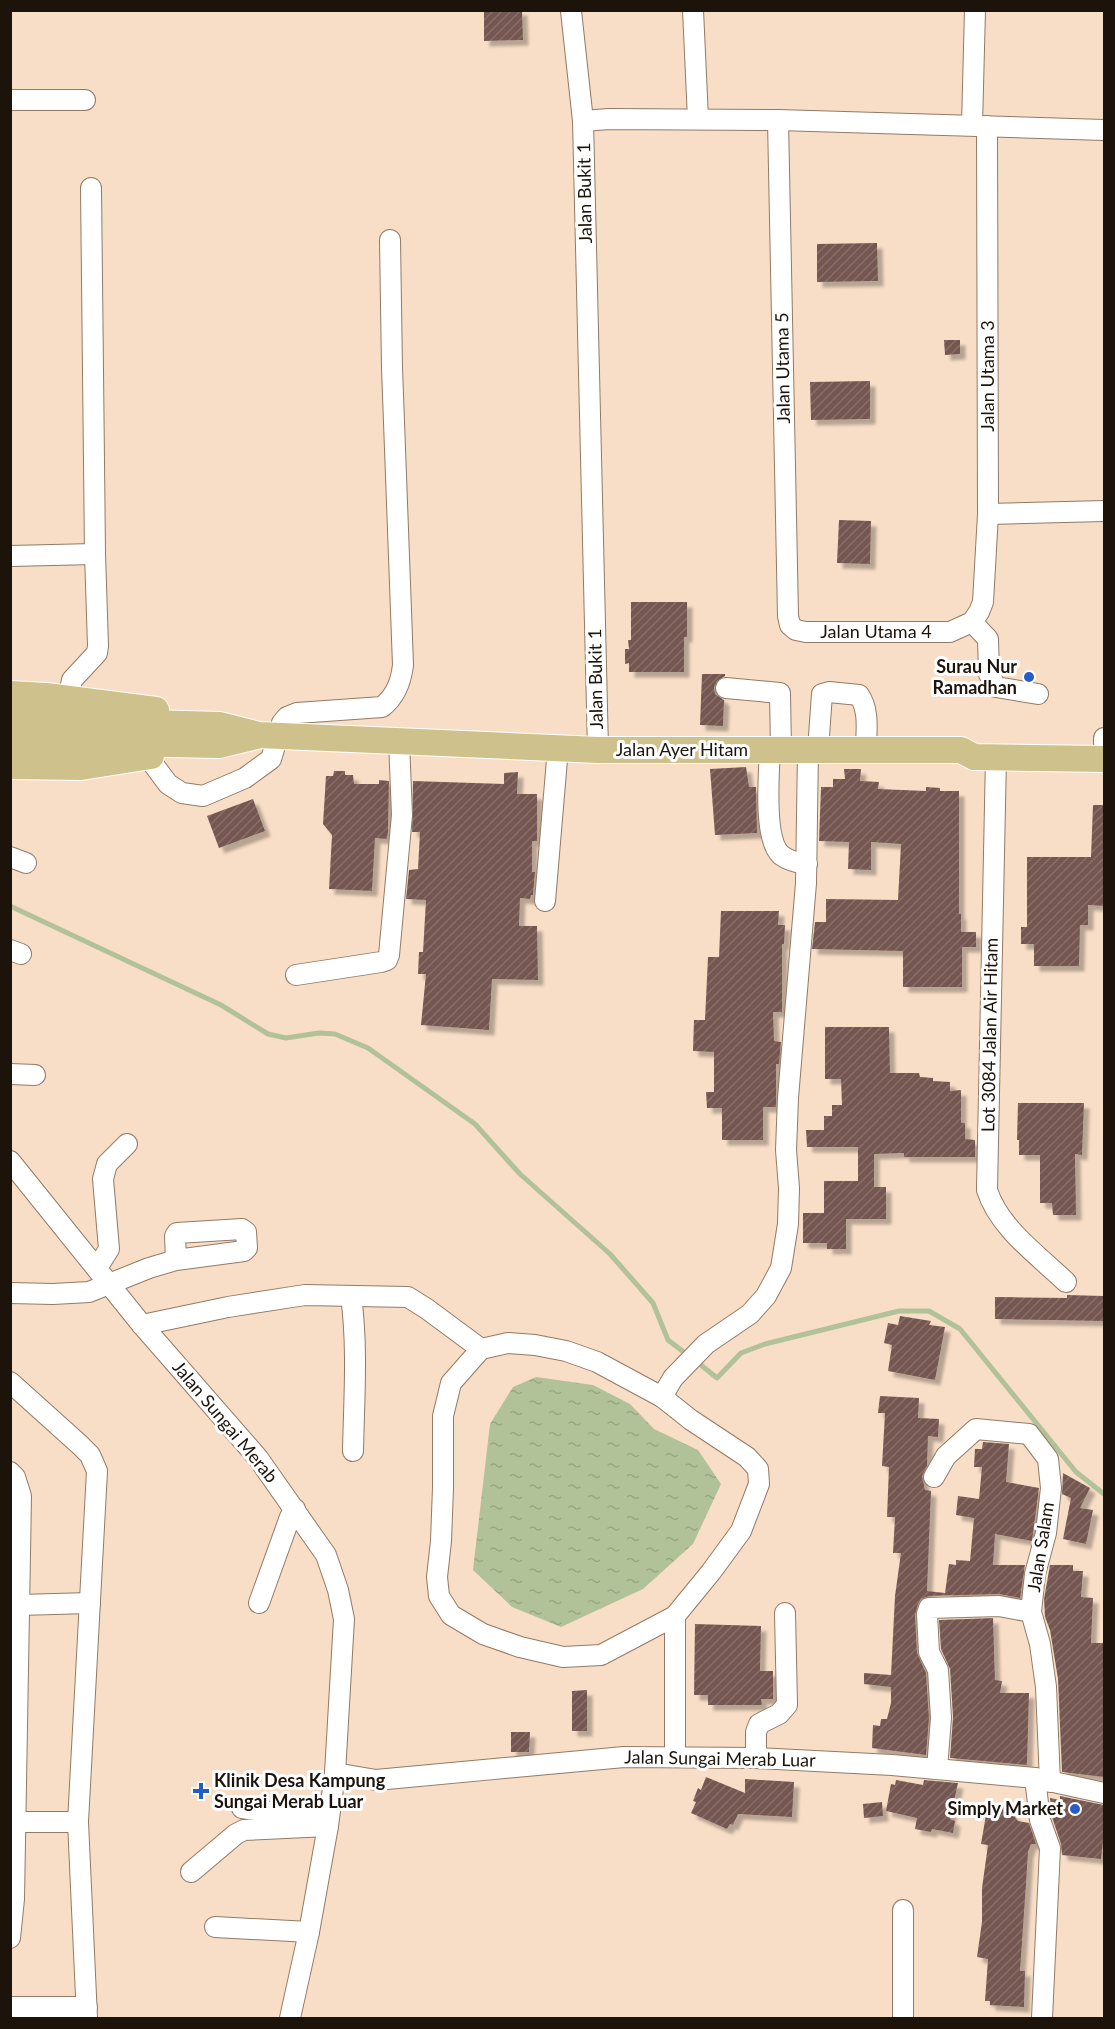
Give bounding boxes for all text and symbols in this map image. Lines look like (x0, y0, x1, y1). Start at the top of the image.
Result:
street label: Jalan Bukit 1 (572, 143, 596, 243)
street label: Jalan Utama 5 (770, 312, 794, 424)
street label: Jalan Utama 3 (976, 320, 998, 432)
street label: Jalan Utama 4 (820, 620, 932, 642)
street label: Jalan Bukit 1 (583, 629, 607, 729)
place label: Surau Nur Ramadhan (933, 655, 1017, 698)
marker: Surau Nur Ramadhan (1022, 670, 1036, 684)
street label: Jalan Ayer Hitam (616, 738, 748, 760)
street label: Lot 3084 Jalan Air Hitam (976, 938, 1002, 1132)
street label: Jalan Sungai Merab (168, 1356, 283, 1487)
street label: Jalan Salam (1022, 1500, 1058, 1593)
street label: Jalan Sungai Merab Luar (624, 1745, 816, 1771)
place label: Klinik Desa Kampung Sungai Merab Luar (214, 1769, 386, 1812)
marker: Klinik Desa Kampung Sungai Merab Luar (192, 1782, 210, 1800)
place label: Simply Market (947, 1797, 1063, 1819)
marker: Simply Market (1068, 1802, 1082, 1816)

